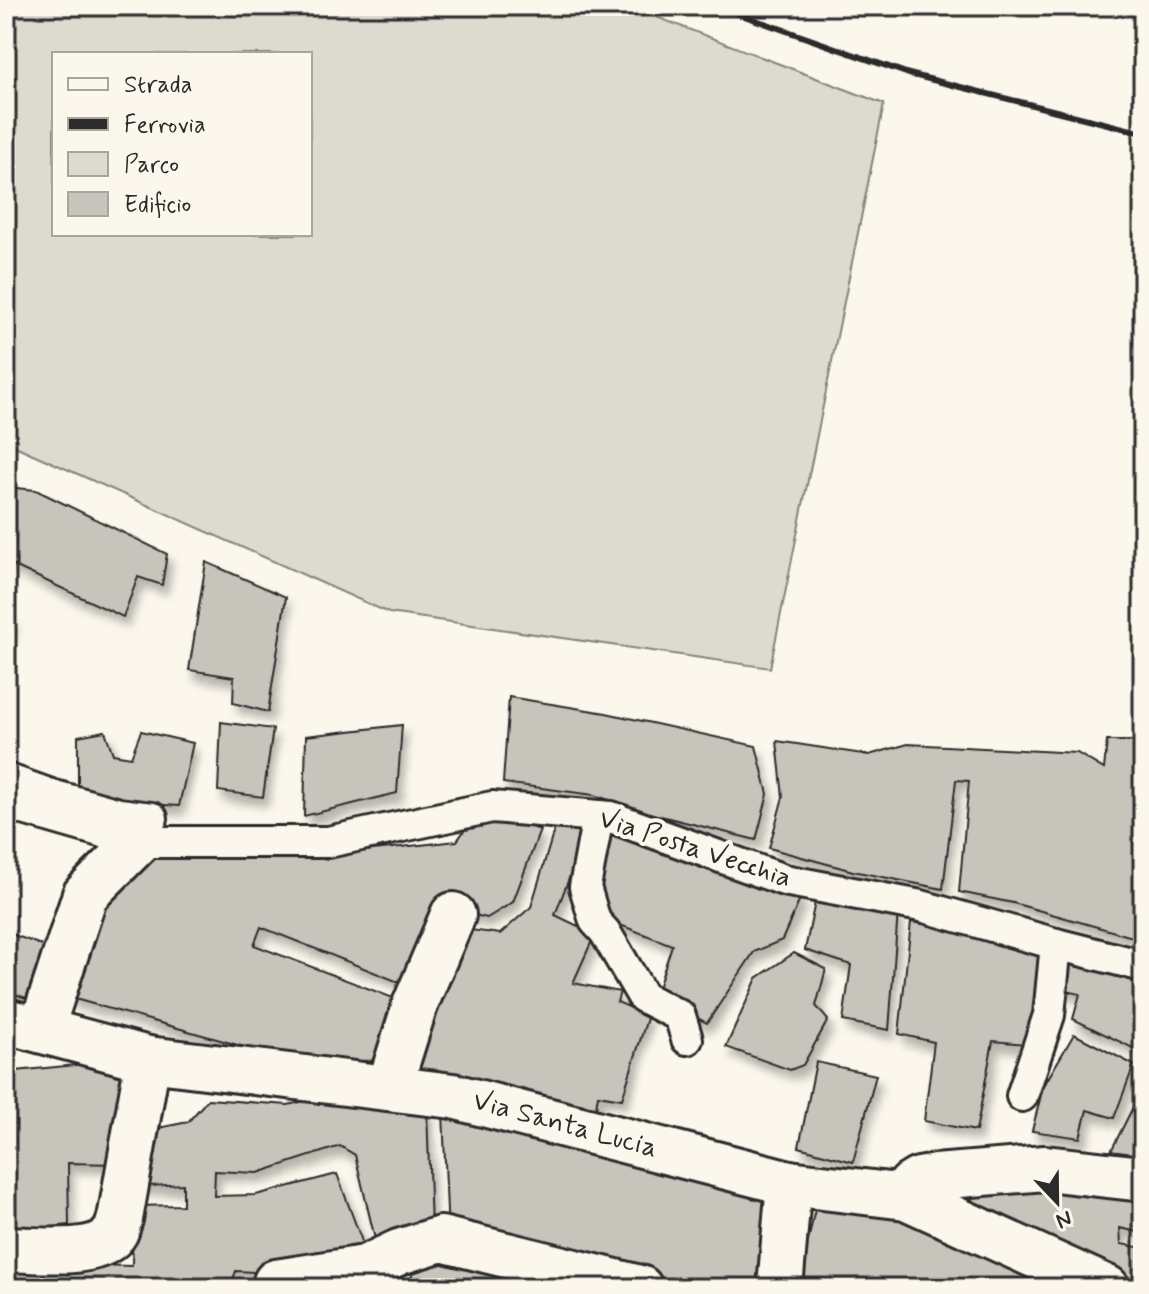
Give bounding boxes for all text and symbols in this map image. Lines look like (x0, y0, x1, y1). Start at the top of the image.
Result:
legend (52, 52, 312, 236)
text: Strada (124, 70, 193, 101)
text: Ferrovia (124, 110, 206, 141)
text: Parco (124, 150, 179, 181)
text: Edificio (124, 190, 191, 221)
street label: Via Posta Vecchia (594, 800, 796, 898)
street label: Via Santa Lucia (469, 1083, 661, 1167)
north arrow (1017, 1162, 1097, 1242)
text: N (1052, 1203, 1076, 1234)

